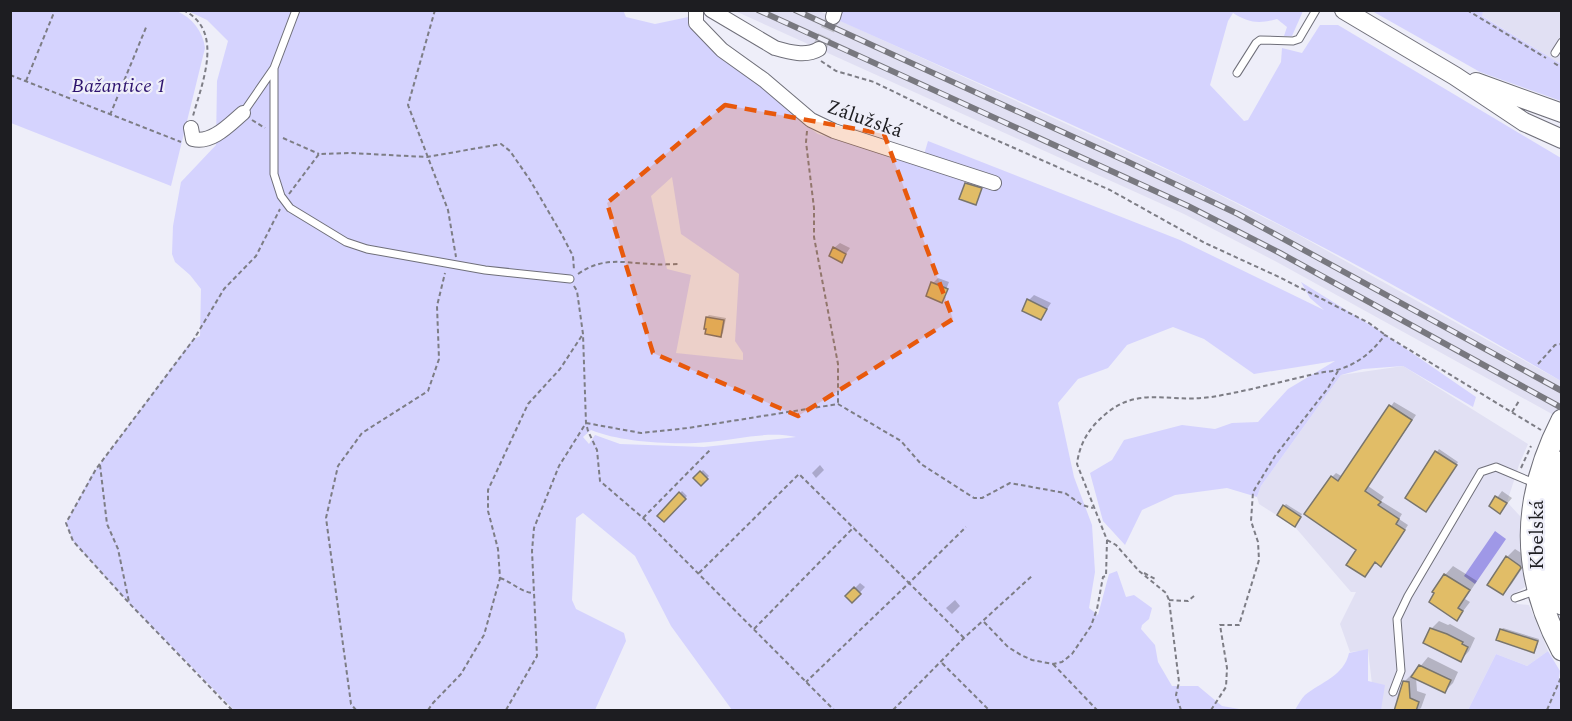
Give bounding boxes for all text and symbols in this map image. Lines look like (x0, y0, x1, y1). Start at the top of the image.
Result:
park label: Bažantice 1 (71, 71, 167, 101)
street label: Zálužská (823, 92, 907, 146)
street label: Kbelská (1522, 500, 1552, 570)

